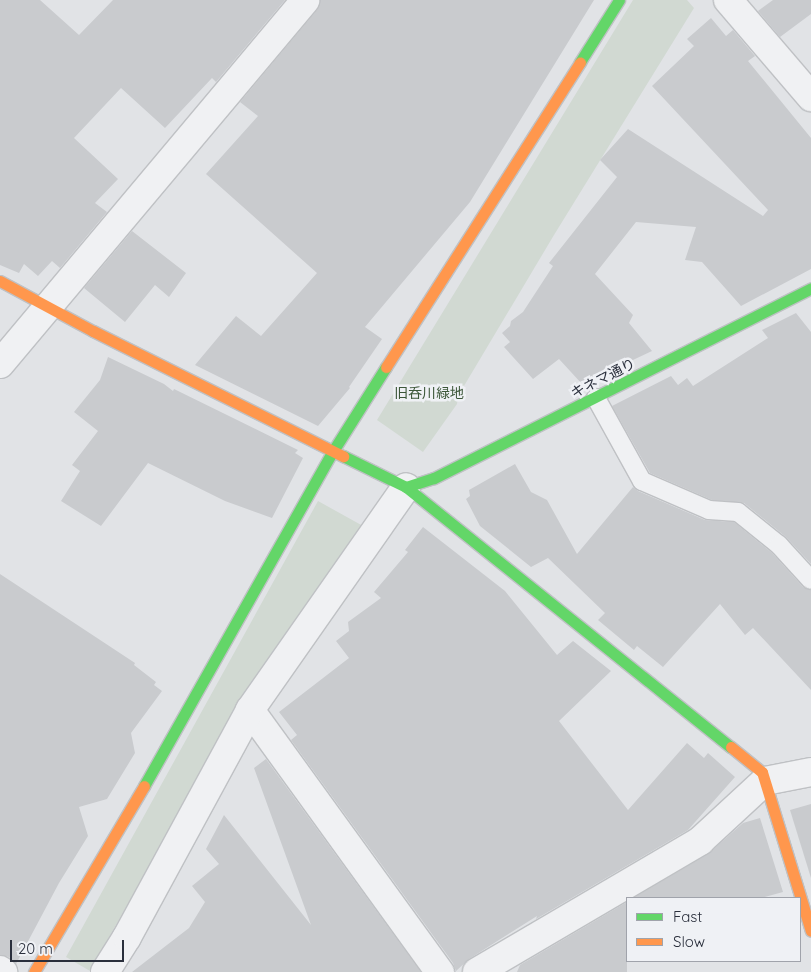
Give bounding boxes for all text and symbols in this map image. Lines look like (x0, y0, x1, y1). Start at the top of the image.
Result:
street label: キネマ通り (568, 355, 638, 401)
park label: 旧呑川緑地 (394, 385, 464, 401)
legend (626, 897, 801, 962)
text: Fast (673, 907, 702, 926)
scale bar (12, 930, 126, 962)
text: Slow (673, 932, 705, 951)
text: 20 m (18, 939, 53, 958)

